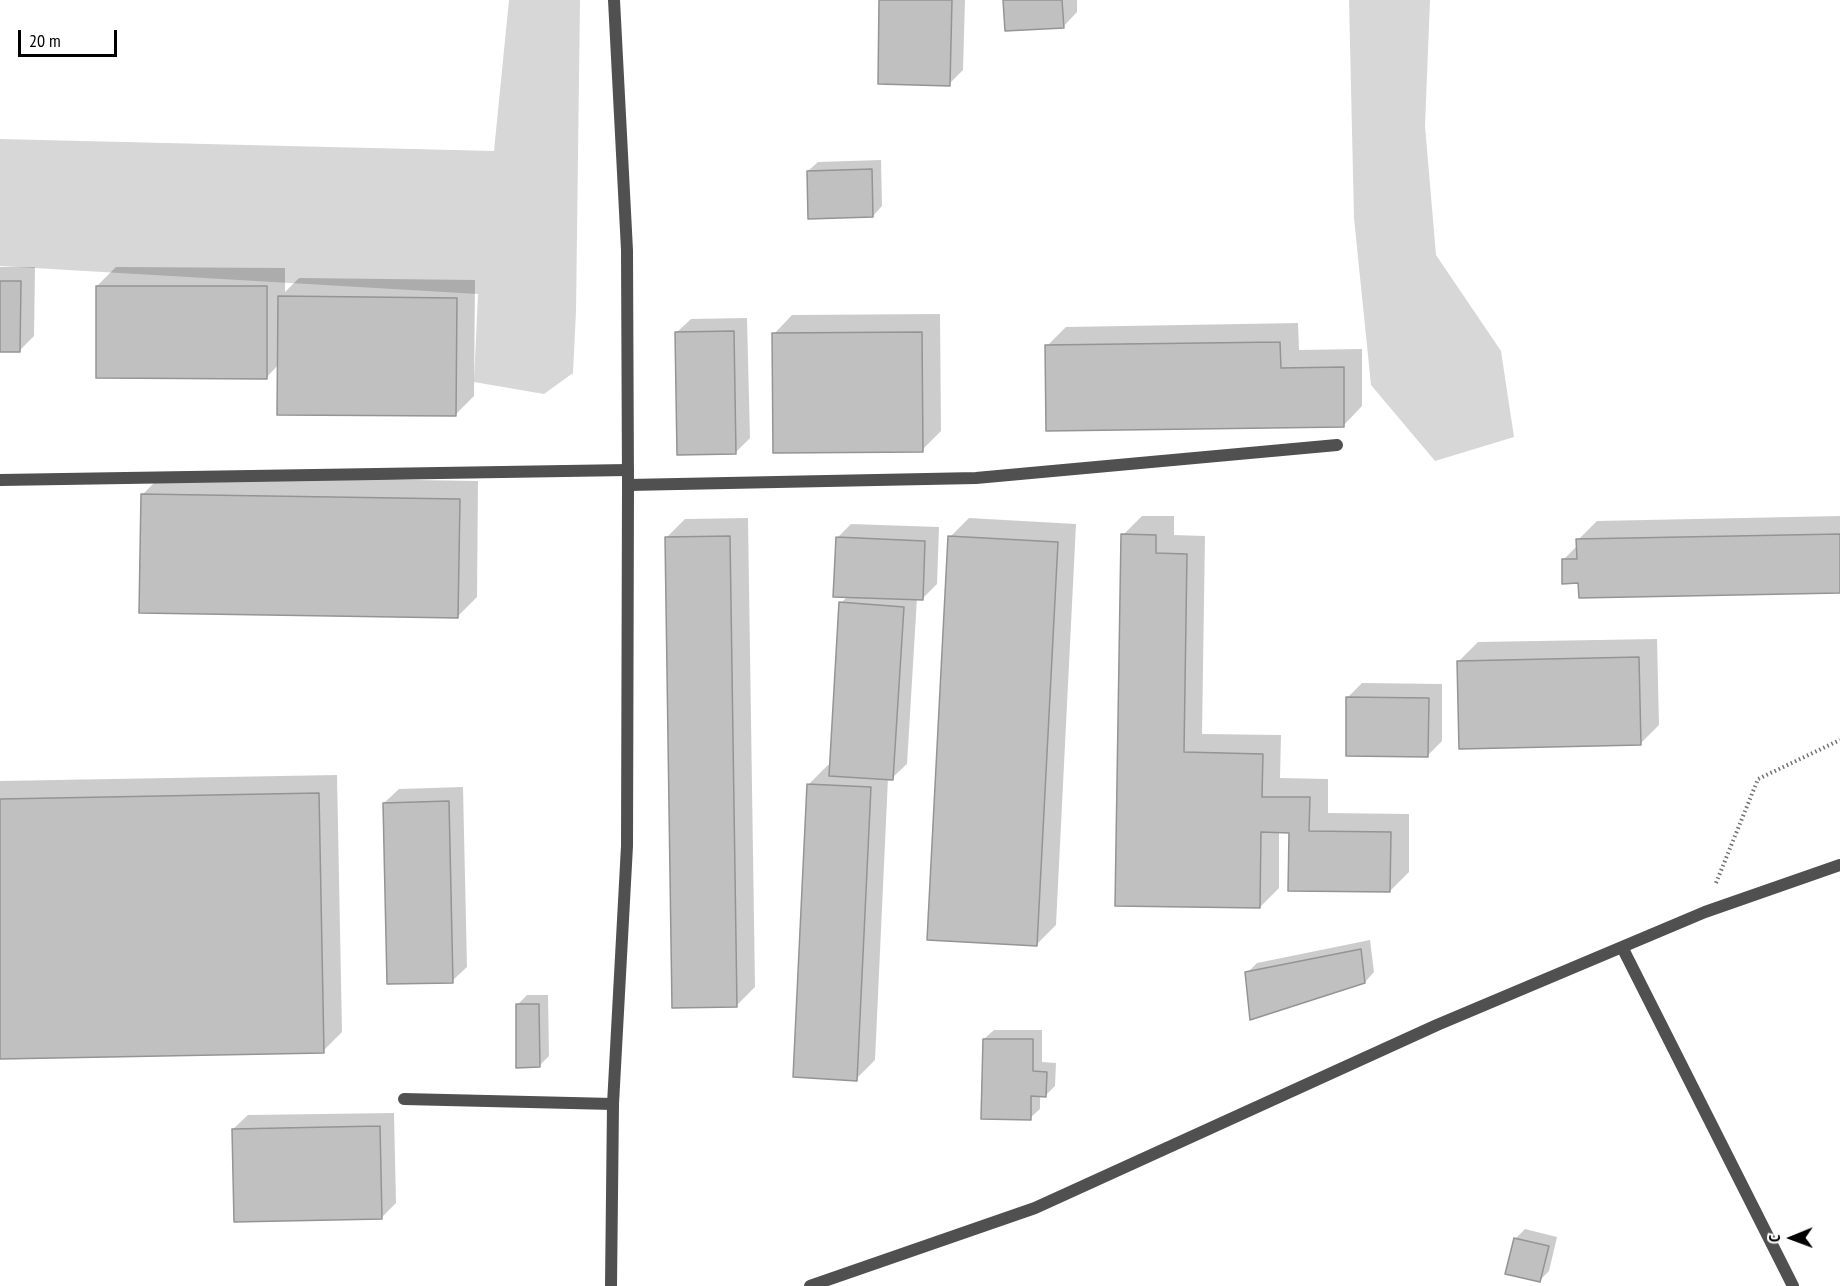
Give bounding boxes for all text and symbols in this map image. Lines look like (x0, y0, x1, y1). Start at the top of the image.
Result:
scale bar (21, 18, 120, 56)
text: 20 m (29, 29, 61, 52)
north arrow (1762, 1208, 1822, 1268)
text: С (1764, 1234, 1784, 1242)

